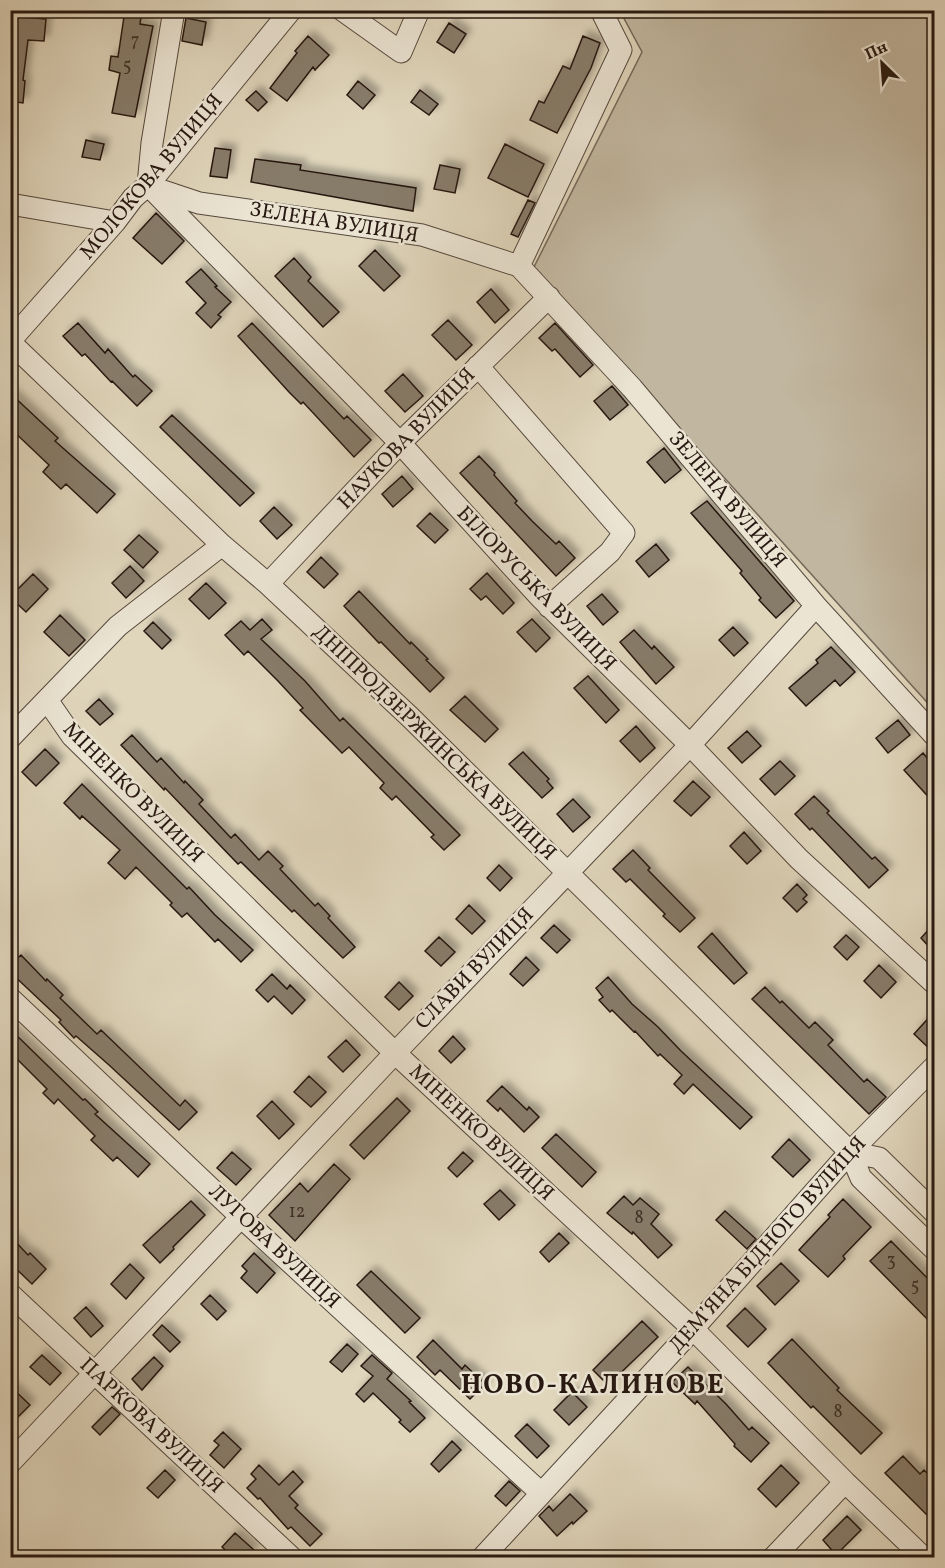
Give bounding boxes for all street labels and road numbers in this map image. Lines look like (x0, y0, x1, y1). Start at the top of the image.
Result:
street label: МОЛОКОВА ВУЛИЦЯ (74, 88, 230, 266)
street label: ЗЕЛЕНА ВУЛИЦЯ (247, 195, 421, 251)
street label: НАУКОВА ВУЛИЦЯ (332, 362, 482, 516)
street label: ЗЕЛЕНА ВУЛИЦЯ (661, 425, 793, 575)
street label: БІЛОРУСЬКА ВУЛИЦЯ (449, 500, 623, 678)
street label: ДНІПРОДЗЕРЖИНСЬКА ВУЛИЦЯ (306, 618, 562, 868)
street label: МІНЕНКО ВУЛИЦЯ (56, 716, 210, 870)
street label: СЛАВИ ВУЛИЦЯ (409, 901, 541, 1037)
street label: МІНЕНКО ВУЛИЦЯ (402, 1058, 560, 1208)
street label: ДЕМ’ЯНА БІДНОГО ВУЛИЦЯ (663, 1130, 873, 1360)
street label: ЛУГОВА ВУЛИЦЯ (202, 1178, 346, 1316)
street label: ПАРКОВА ВУЛИЦЯ (73, 1351, 229, 1501)

